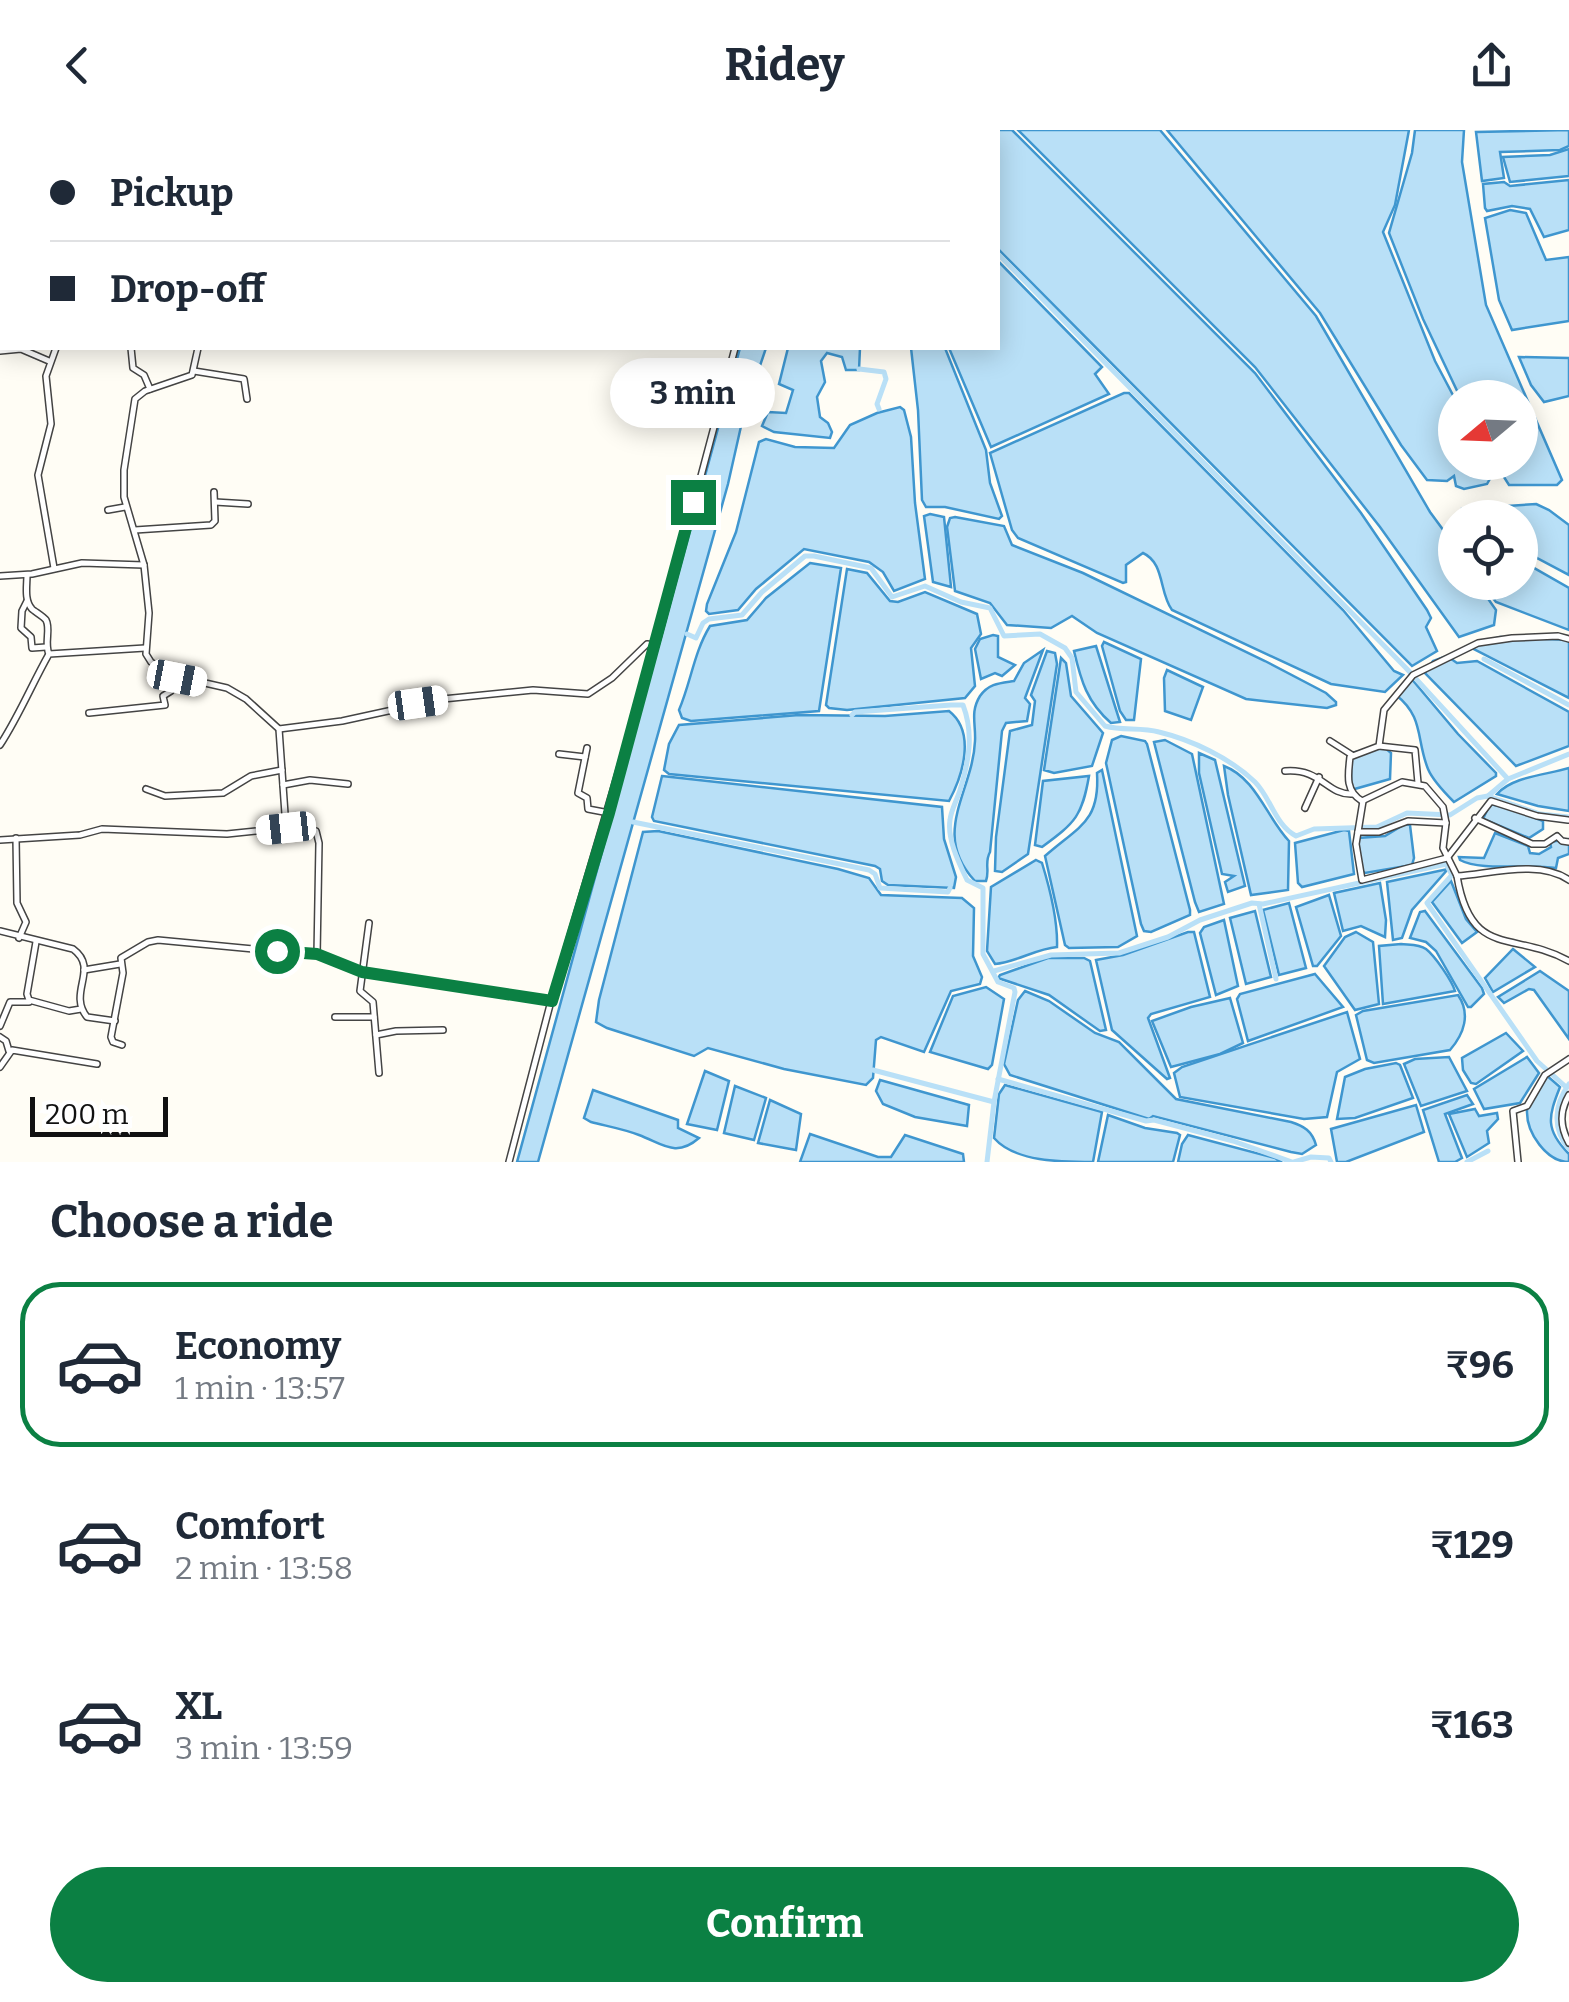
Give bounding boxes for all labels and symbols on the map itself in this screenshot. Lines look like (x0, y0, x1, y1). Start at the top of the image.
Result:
callout: 3 min (610, 357, 776, 427)
north arrow (1438, 380, 1538, 480)
route end (671, 480, 716, 525)
car (145, 658, 209, 698)
car (386, 684, 450, 722)
car (255, 810, 317, 846)
route start (255, 929, 300, 974)
scale bar (30, 1092, 168, 1136)

